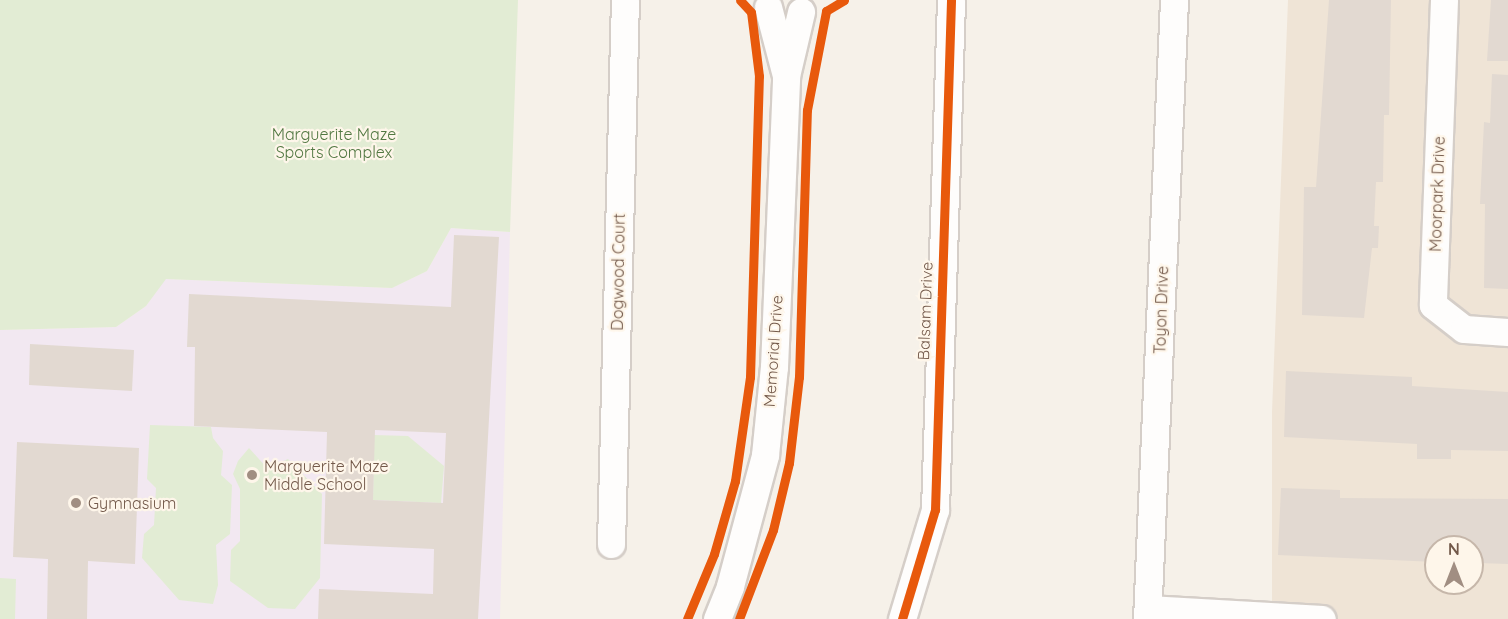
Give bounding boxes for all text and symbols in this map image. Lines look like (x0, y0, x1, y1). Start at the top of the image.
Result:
park label: Marguerite Maze Sports Complex (272, 124, 396, 162)
street label: Moorpark Drive (1425, 136, 1449, 252)
street label: Dogwood Court (607, 213, 629, 331)
street label: Balsam Drive (914, 261, 936, 361)
street label: Toyon Drive (1150, 266, 1172, 354)
street label: Memorial Drive (760, 294, 786, 408)
place label: Marguerite Maze Middle School (264, 456, 389, 494)
marker: Marguerite Maze Middle School (245, 468, 259, 482)
place label: Gymnasium (88, 493, 176, 513)
marker: Gymnasium (69, 496, 83, 510)
north arrow (1424, 535, 1484, 595)
text: N (1448, 539, 1460, 559)

